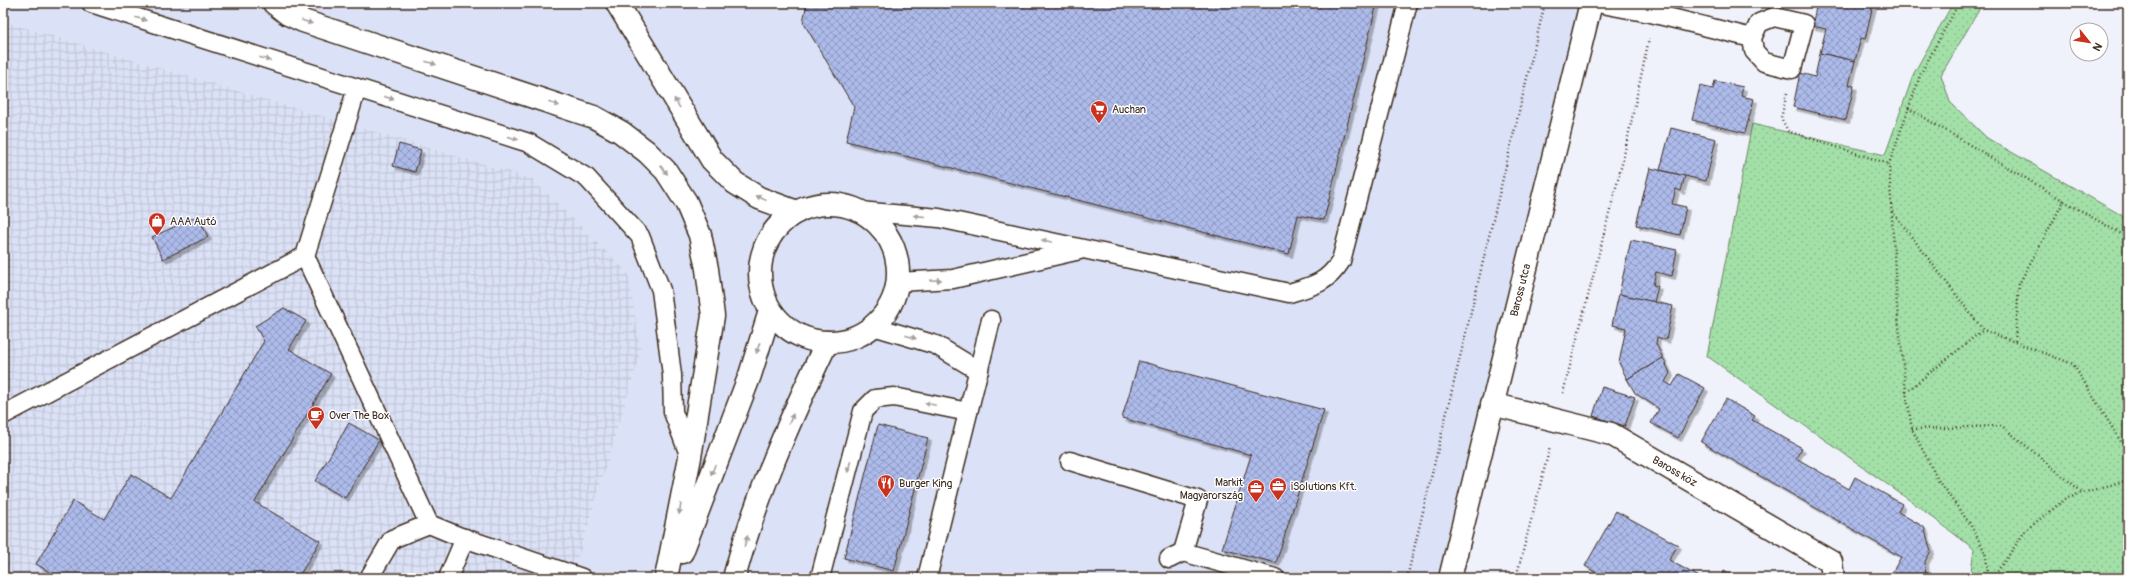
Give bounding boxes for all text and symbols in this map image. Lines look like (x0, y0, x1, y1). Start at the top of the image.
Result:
one-way arrow (136, 16, 148, 22)
one-way arrow (302, 19, 314, 25)
north arrow (2069, 22, 2109, 62)
text: N (2089, 40, 2105, 54)
one-way arrow (259, 56, 271, 62)
one-way arrow (425, 60, 437, 66)
one-way arrow (383, 96, 395, 102)
one-way arrow (673, 97, 680, 109)
supermarket icon: Auchan (1089, 99, 1109, 124)
one-way arrow (548, 101, 560, 107)
place label: Auchan (1112, 103, 1146, 116)
one-way arrow (507, 135, 519, 141)
one-way arrow (659, 164, 668, 175)
one-way arrow (755, 195, 767, 201)
shop icon: AAA Autó (147, 211, 167, 236)
one-way arrow (913, 213, 925, 220)
place label: AAA Autó (170, 215, 217, 228)
one-way arrow (1040, 238, 1053, 244)
street label: Baross utca (1508, 262, 1533, 318)
one-way arrow (930, 277, 942, 284)
one-way arrow (905, 334, 917, 340)
one-way arrow (755, 342, 761, 354)
one-way arrow (924, 401, 936, 407)
cafe icon: Over The Box (306, 405, 326, 430)
place label: Over The Box (329, 409, 389, 422)
one-way arrow (787, 413, 794, 425)
street label: Baross köz (1650, 453, 1700, 490)
one-way arrow (846, 461, 852, 473)
one-way arrow (710, 464, 716, 476)
restaurant icon: Burger King (876, 473, 896, 498)
place label: Markit Magyarország (1180, 476, 1244, 502)
office icon: iSolutions Kft. (1268, 476, 1288, 501)
place label: Burger King (899, 477, 953, 490)
office icon: Markit Magyarország (1246, 478, 1266, 503)
place label: iSolutions Kft. (1291, 480, 1357, 493)
one-way arrow (677, 503, 683, 515)
one-way arrow (743, 535, 749, 547)

